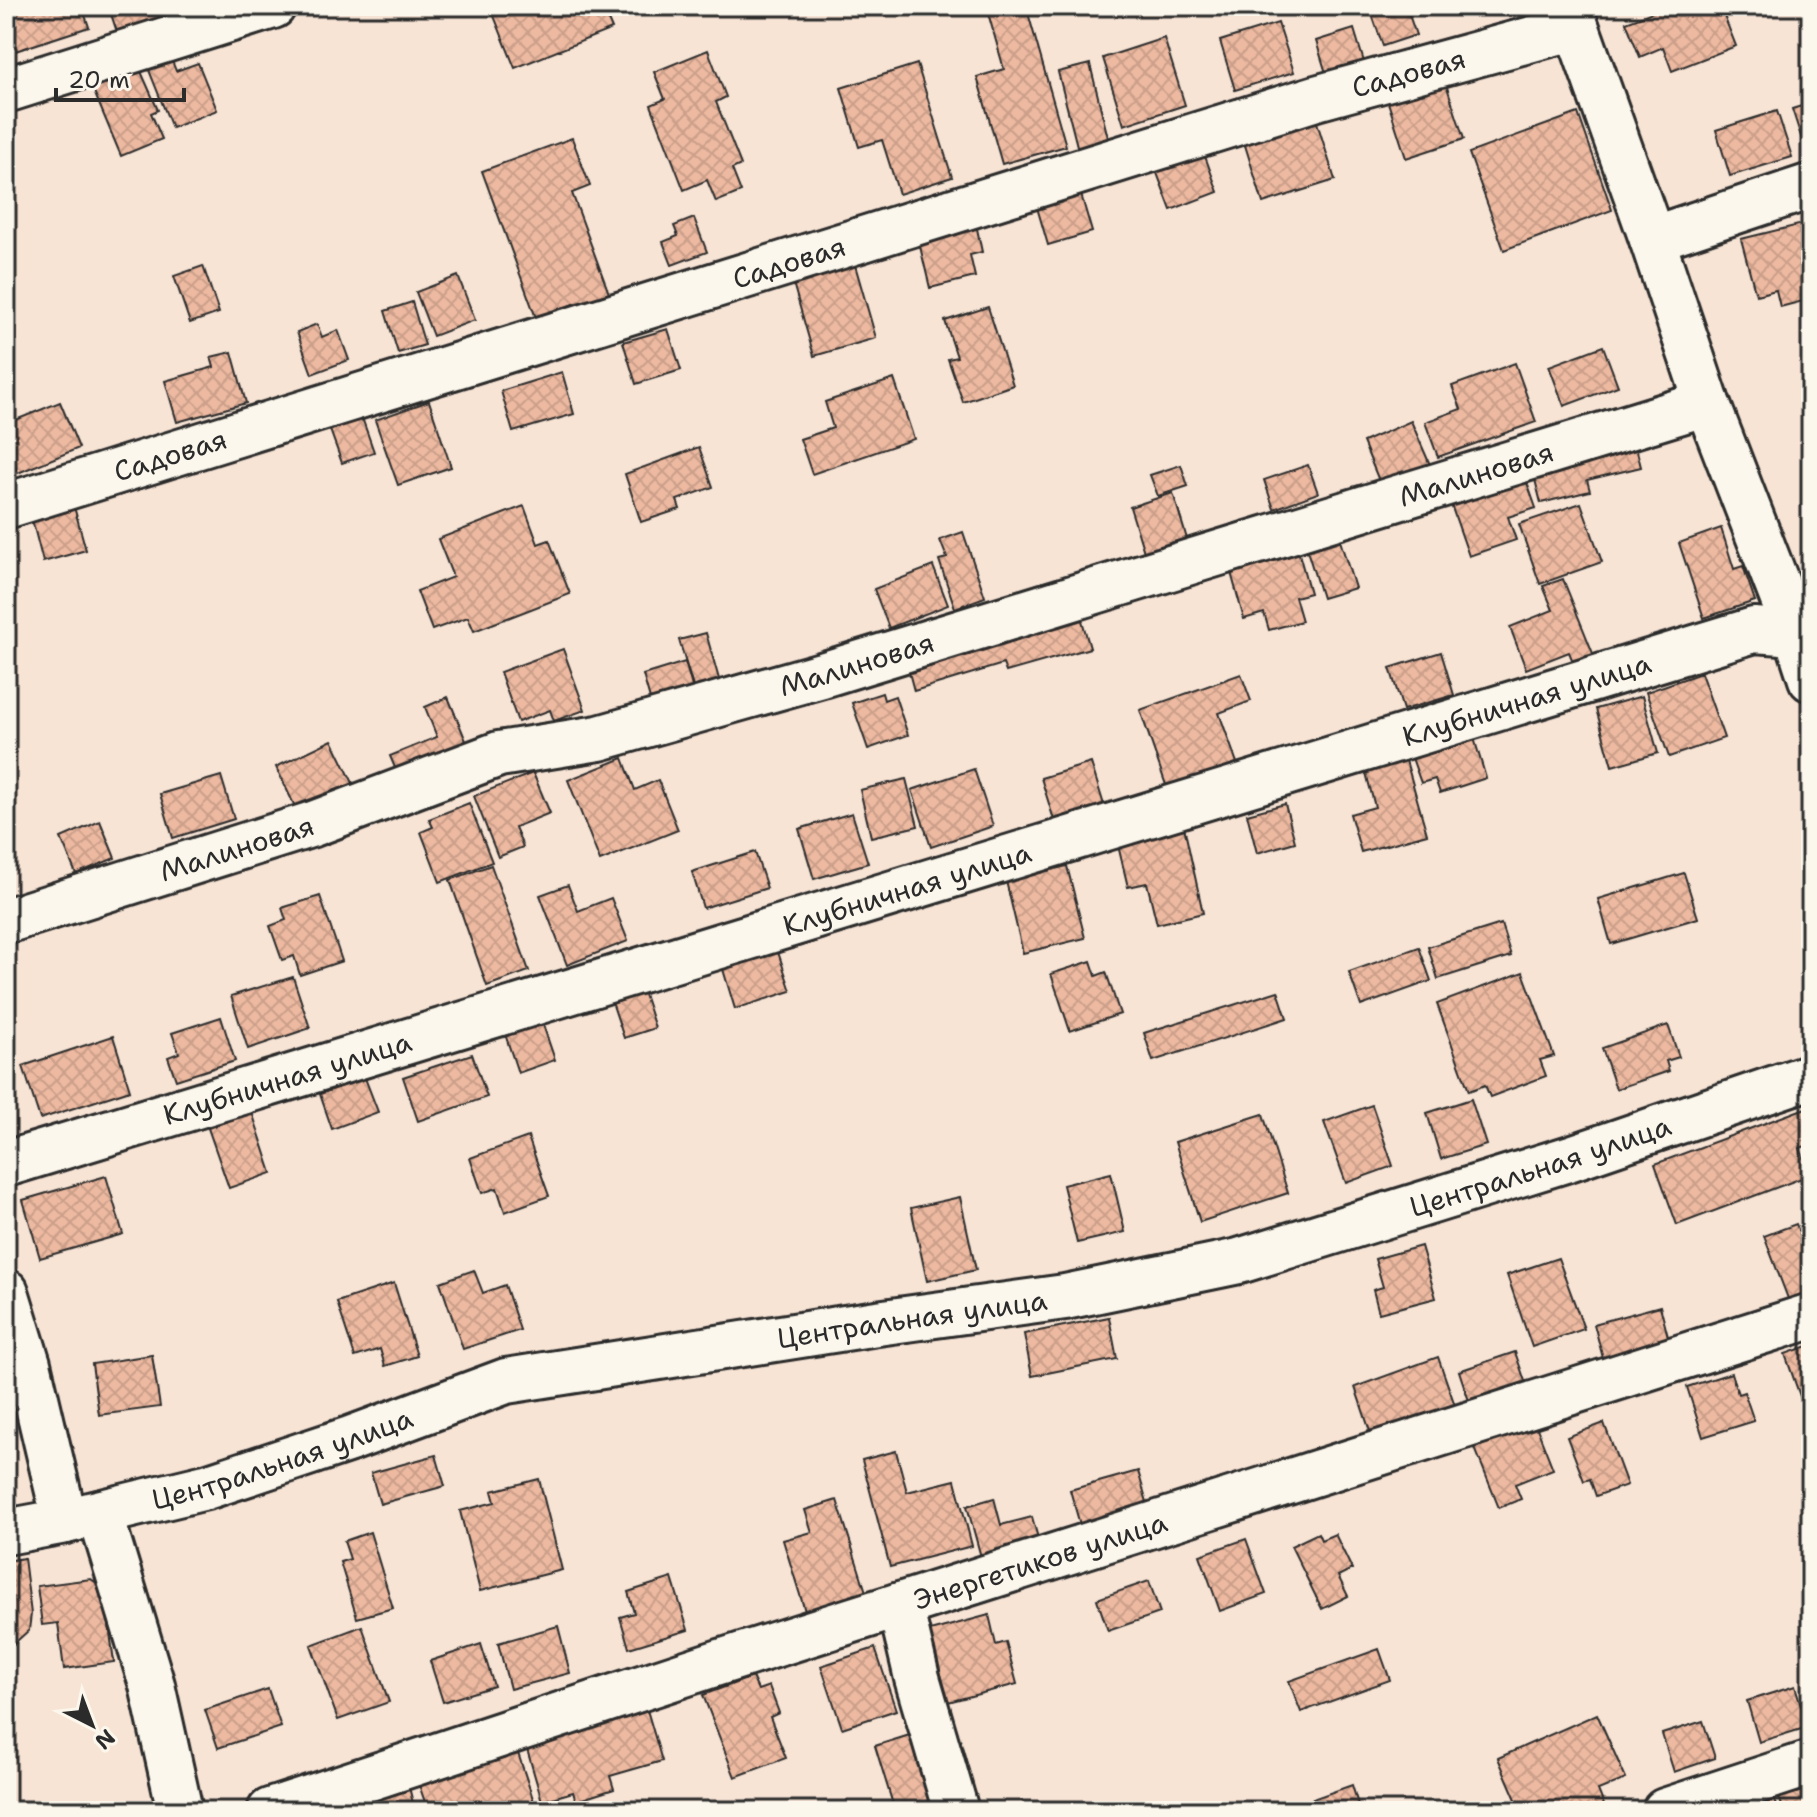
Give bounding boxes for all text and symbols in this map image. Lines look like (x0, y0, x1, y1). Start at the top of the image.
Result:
street label: Садовая (1347, 39, 1470, 106)
scale bar (56, 52, 184, 102)
text: 20 m (68, 64, 130, 96)
street label: Садовая (728, 227, 850, 298)
street label: Садовая (109, 419, 231, 490)
street label: Малиновая (1394, 432, 1558, 516)
street label: Малиновая (775, 623, 939, 705)
street label: Клубничная улица (1398, 644, 1656, 755)
street label: Малиновая (155, 806, 319, 890)
street label: Клубничная улица (778, 833, 1036, 945)
street label: Клубничная улица (158, 1022, 416, 1134)
street label: Центральная улица (1405, 1106, 1676, 1226)
street label: Центральная улица (774, 1281, 1049, 1357)
street label: Центральная улица (148, 1398, 418, 1518)
street label: Энергетиков улица (909, 1503, 1172, 1619)
north arrow (52, 1685, 132, 1765)
text: N (89, 1723, 121, 1756)

